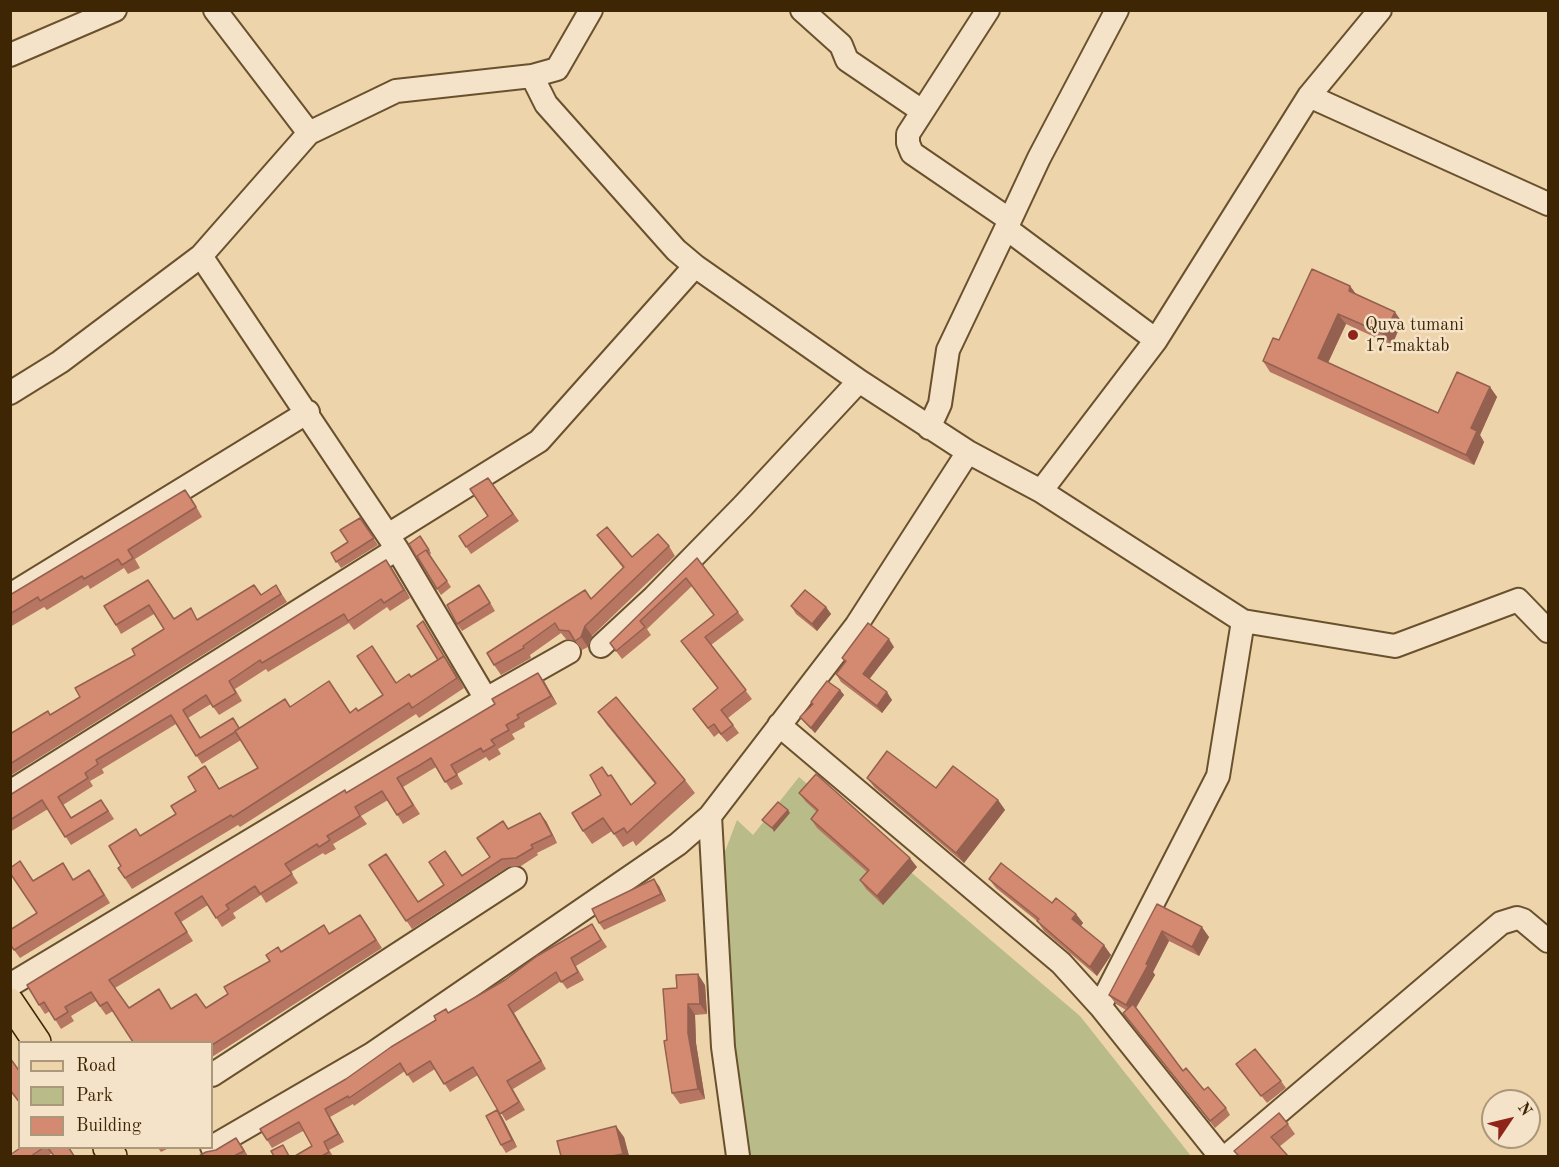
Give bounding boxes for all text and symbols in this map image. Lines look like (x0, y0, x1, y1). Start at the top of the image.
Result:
place label: Quva tumani 17-maktab (1365, 314, 1464, 356)
marker: Quva tumani 17-maktab (1346, 328, 1360, 342)
legend (18, 1041, 213, 1149)
text: Road (76, 1057, 116, 1075)
text: Park (76, 1087, 113, 1105)
north arrow (1481, 1089, 1541, 1149)
text: N (1514, 1100, 1534, 1119)
text: Building (76, 1117, 141, 1135)

